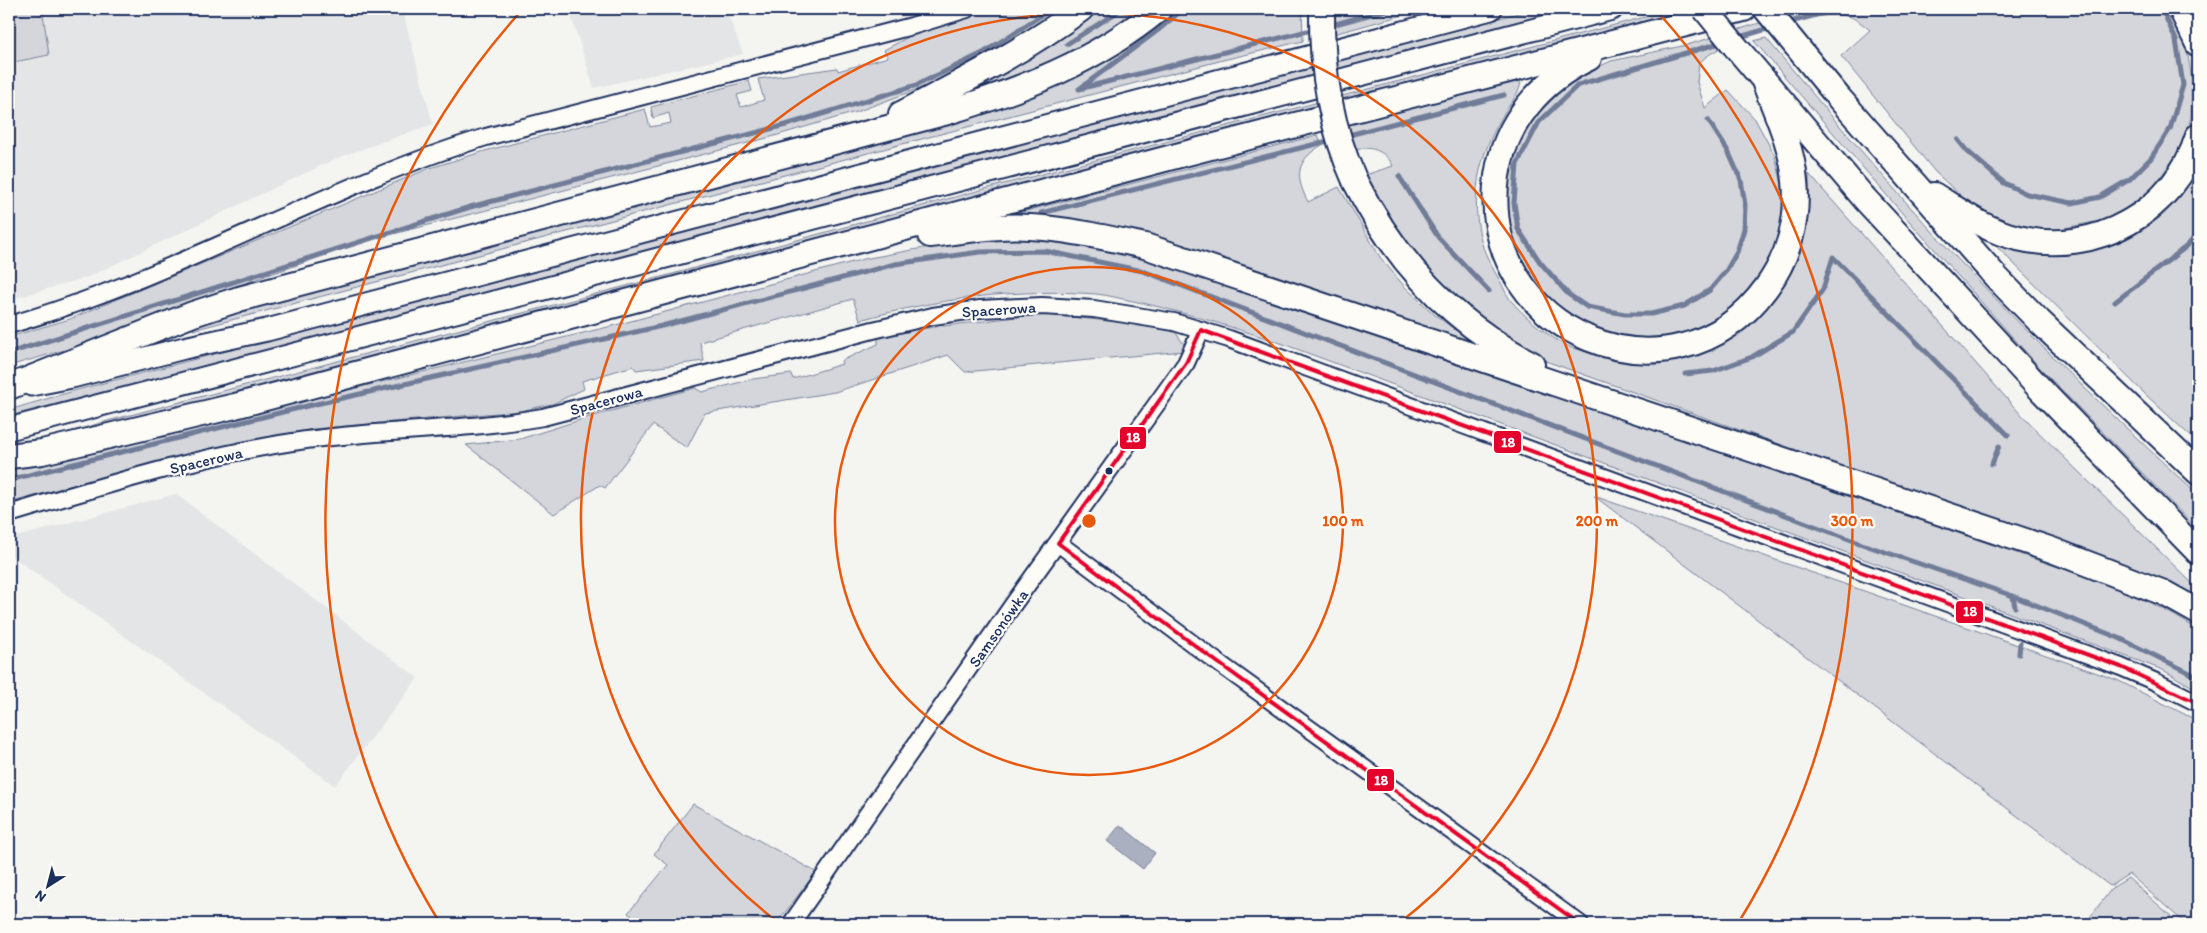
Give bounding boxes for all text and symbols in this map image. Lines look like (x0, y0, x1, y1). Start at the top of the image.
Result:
street label: Spacerowa (961, 297, 1037, 322)
street label: Spacerowa (568, 382, 645, 419)
line badge: 18 (1119, 426, 1147, 450)
text: 18 (1126, 429, 1140, 446)
line badge: 18 (1493, 430, 1522, 454)
text: 18 (1501, 434, 1515, 451)
street label: Spacerowa (168, 443, 245, 478)
unlabelled marker (1104, 466, 1114, 476)
centre of rings (1080, 512, 1098, 530)
text: 100 m (1322, 512, 1364, 530)
text: 200 m (1576, 512, 1619, 530)
text: 300 m (1831, 512, 1874, 530)
street label: Samsonówka (965, 585, 1033, 671)
line badge: 18 (1955, 600, 1984, 624)
text: 18 (1963, 603, 1977, 620)
line badge: 18 (1366, 768, 1395, 792)
text: 18 (1374, 772, 1388, 789)
north arrow (22, 860, 72, 910)
text: N (32, 886, 49, 906)

